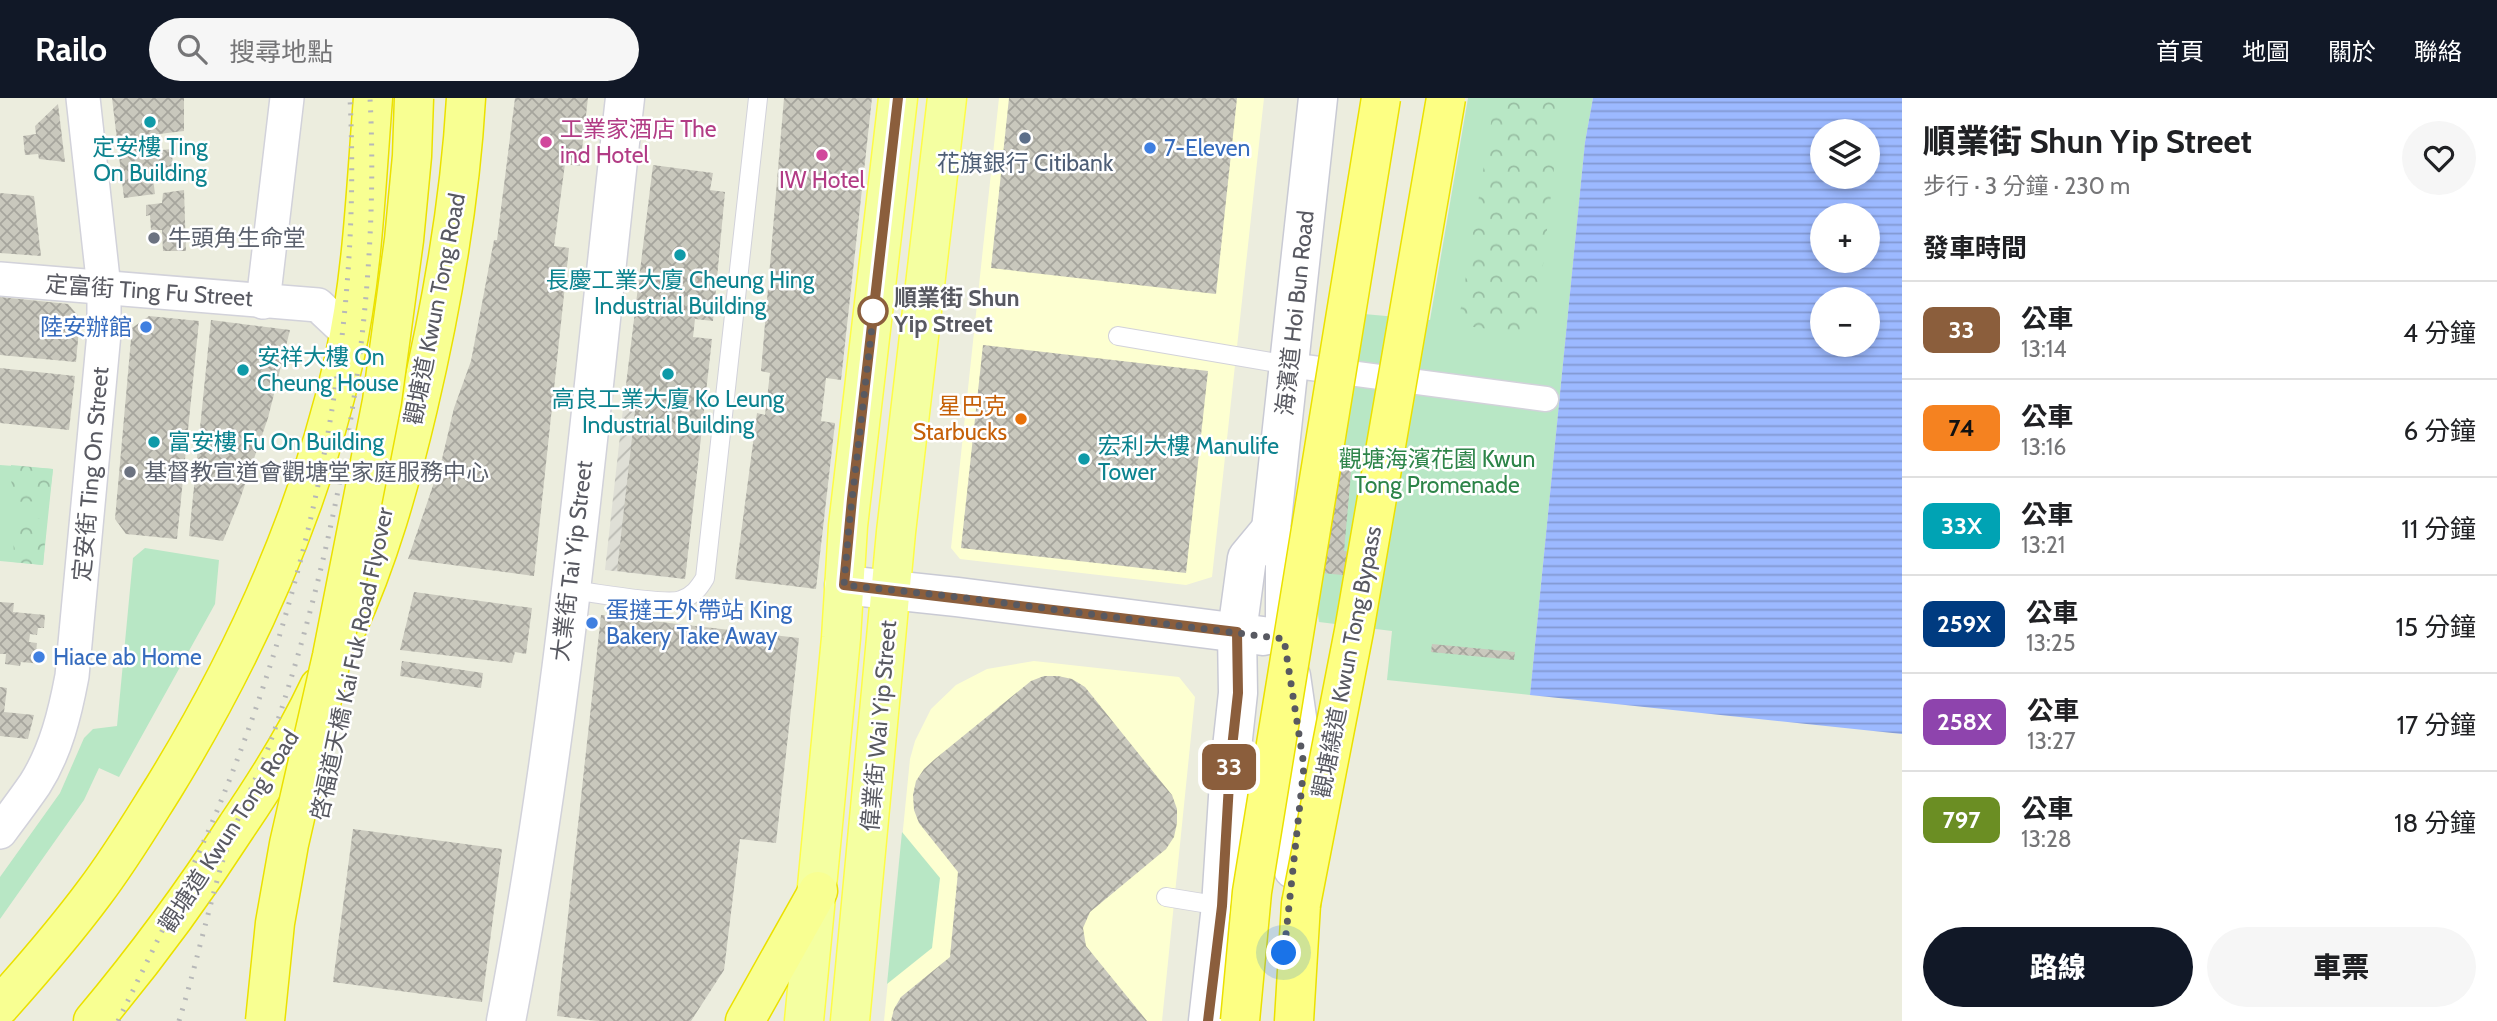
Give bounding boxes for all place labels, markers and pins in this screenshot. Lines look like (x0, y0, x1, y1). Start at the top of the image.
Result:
marker: 定安樓 Ting On Building (142, 114, 158, 130)
place label: 工業家酒店 The ind Hotel (560, 115, 717, 169)
marker: 花旗銀行 Citibank (1017, 130, 1033, 146)
place label: 定安樓 Ting On Building (92, 133, 208, 187)
marker: 工業家酒店 The ind Hotel (538, 134, 554, 150)
place label: 7-Eleven (1164, 134, 1250, 162)
marker: 7-Eleven (1142, 140, 1158, 156)
marker: IW Hotel (814, 147, 830, 163)
place label: 花旗銀行 Citibank (937, 149, 1114, 177)
place label: IW Hotel (779, 166, 866, 194)
place label: 牛頭角生命堂 (168, 224, 306, 252)
marker: 牛頭角生命堂 (146, 230, 162, 246)
marker: 長慶工業大廈 Cheung Hing Industrial Building (672, 247, 688, 263)
place label: 長慶工業大廈 Cheung Hing Industrial Building (546, 266, 815, 320)
place label: 順業街 Shun Yip Street (893, 284, 1019, 338)
marker: 順業街 Shun Yip Street (858, 296, 888, 326)
place label: 陸安辦館 (40, 313, 132, 341)
marker: 陸安辦館 (138, 319, 154, 335)
place label: 安祥大樓 On Cheung House (257, 343, 399, 397)
marker: 安祥大樓 On Cheung House (235, 362, 251, 378)
marker: 高良工業大廈 Ko Leung Industrial Building (660, 366, 676, 382)
place label: 高良工業大廈 Ko Leung Industrial Building (552, 385, 785, 439)
place label: 星巴克 Starbucks (913, 392, 1007, 446)
marker: 星巴克 Starbucks (1013, 411, 1029, 427)
place label: 富安樓 Fu On Building (168, 428, 384, 456)
place label: 宏利大樓 Manulife Tower (1098, 432, 1279, 486)
marker: 富安樓 Fu On Building (146, 434, 162, 450)
marker: 宏利大樓 Manulife Tower (1076, 451, 1092, 467)
place label: 基督教宣道會觀塘堂家庭服務中心 (144, 458, 489, 486)
marker: 基督教宣道會觀塘堂家庭服務中心 (122, 464, 138, 480)
place label: 蛋撻王外帶站 King Bakery Take Away (606, 596, 792, 650)
marker: 蛋撻王外帶站 King Bakery Take Away (584, 615, 600, 631)
place label: Hiace ab Home (53, 643, 202, 671)
marker: Hiace ab Home (31, 649, 47, 665)

